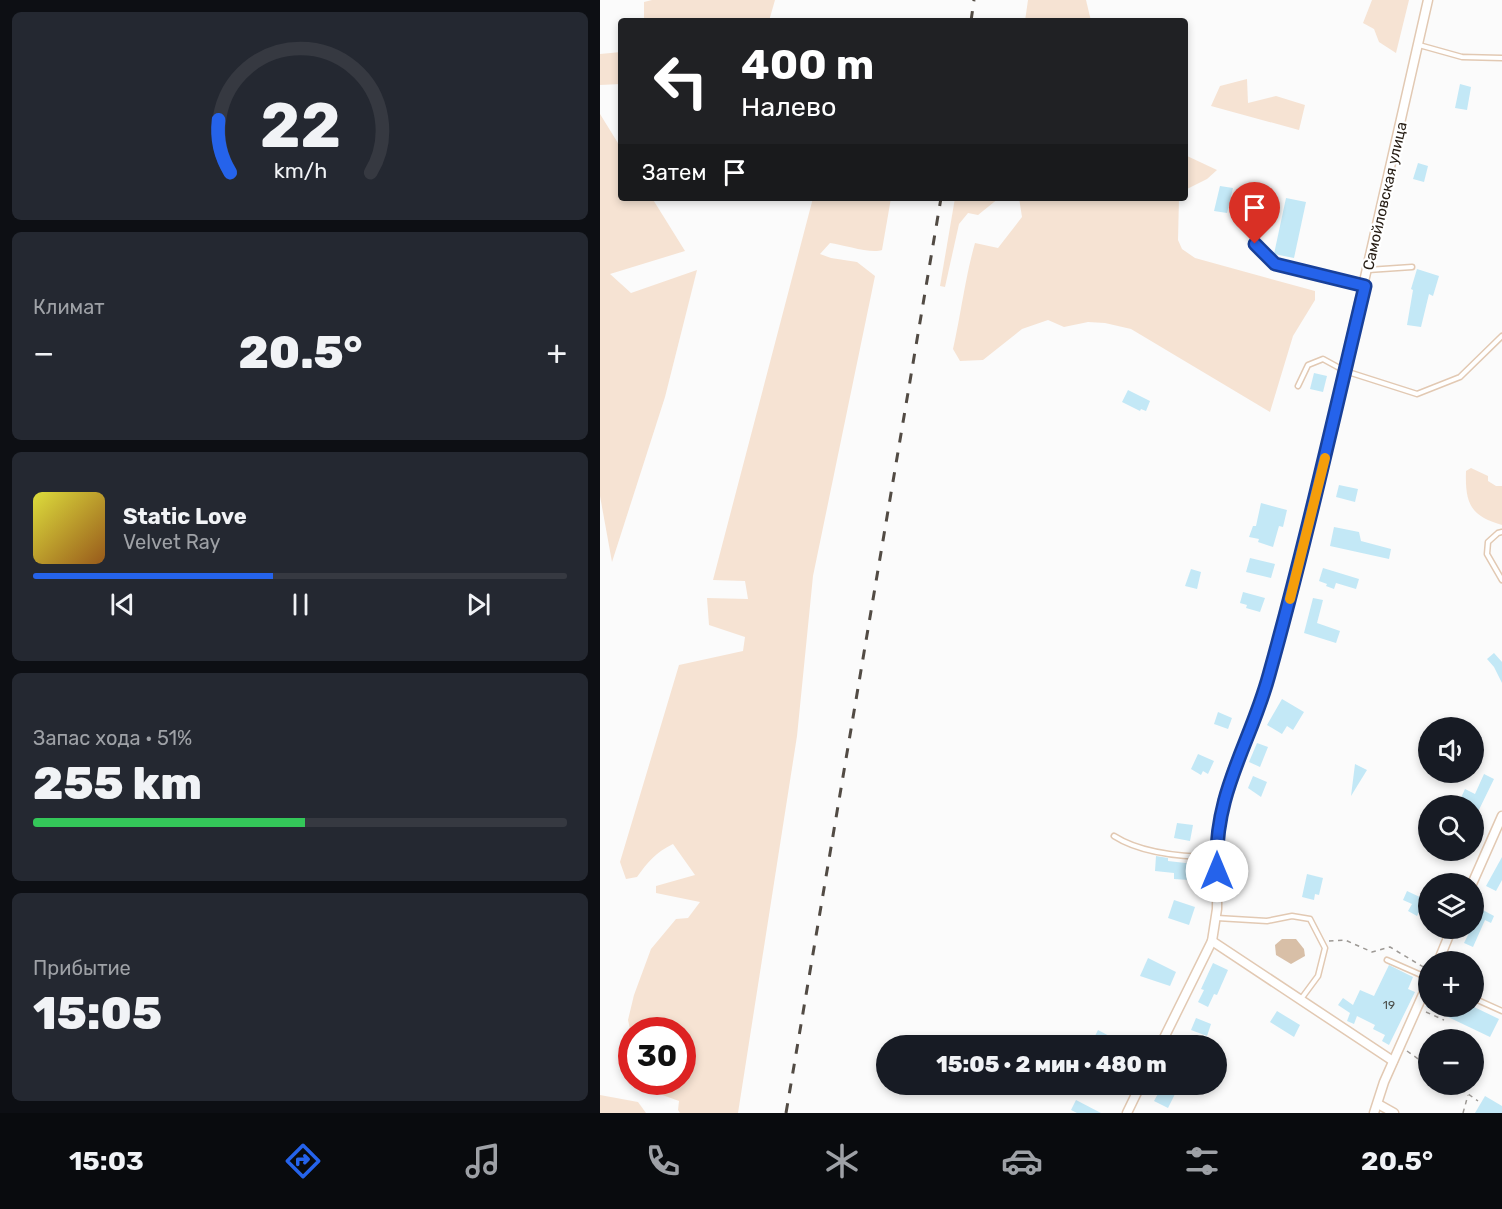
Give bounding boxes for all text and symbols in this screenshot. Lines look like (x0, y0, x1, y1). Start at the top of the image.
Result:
text: 400 m (741, 40, 874, 90)
icon: left (642, 42, 720, 120)
text: 22 (259, 89, 341, 163)
text: Налево (741, 91, 837, 123)
street label: Самойловская улица (1359, 120, 1411, 272)
icon: arrive (718, 156, 751, 189)
text: km/h (273, 158, 327, 183)
text: Затем (642, 159, 706, 186)
pin (1229, 182, 1280, 244)
icon: arrive (1238, 191, 1271, 224)
text: Климат (33, 295, 105, 319)
text: 20.5° (238, 326, 363, 379)
text: − (33, 333, 54, 372)
text: + (546, 333, 567, 372)
text: Static Love (123, 503, 247, 530)
text: Velvet Ray (123, 530, 221, 554)
icon: previous (106, 588, 139, 621)
icon: pause (284, 588, 317, 621)
icon: next (462, 588, 495, 621)
map controls (1418, 717, 1484, 1095)
button: sound (1418, 717, 1484, 783)
text: Запас хода · 51% (33, 726, 192, 750)
text: 255 km (33, 757, 202, 810)
button: search (1418, 795, 1484, 861)
position arrow (1185, 839, 1249, 903)
button: layers (1418, 873, 1484, 939)
button: + (1418, 951, 1484, 1017)
text: Прибытие (33, 956, 131, 980)
text: 15:05 (33, 987, 162, 1040)
house number: 19 (1383, 998, 1395, 1012)
speed limit sign: 30 (618, 1017, 696, 1095)
button: − (1418, 1029, 1484, 1095)
text: 15:05 · 2 мин · 480 m (936, 1051, 1167, 1078)
icon: directions (282, 1140, 324, 1182)
icon: music (462, 1140, 504, 1182)
icon: phone (642, 1140, 684, 1182)
icon: climate (821, 1140, 863, 1182)
icon: car (1001, 1140, 1043, 1182)
icon: filters (1181, 1140, 1223, 1182)
text: 15:03 (69, 1145, 144, 1177)
text: 20.5° (1361, 1145, 1433, 1177)

